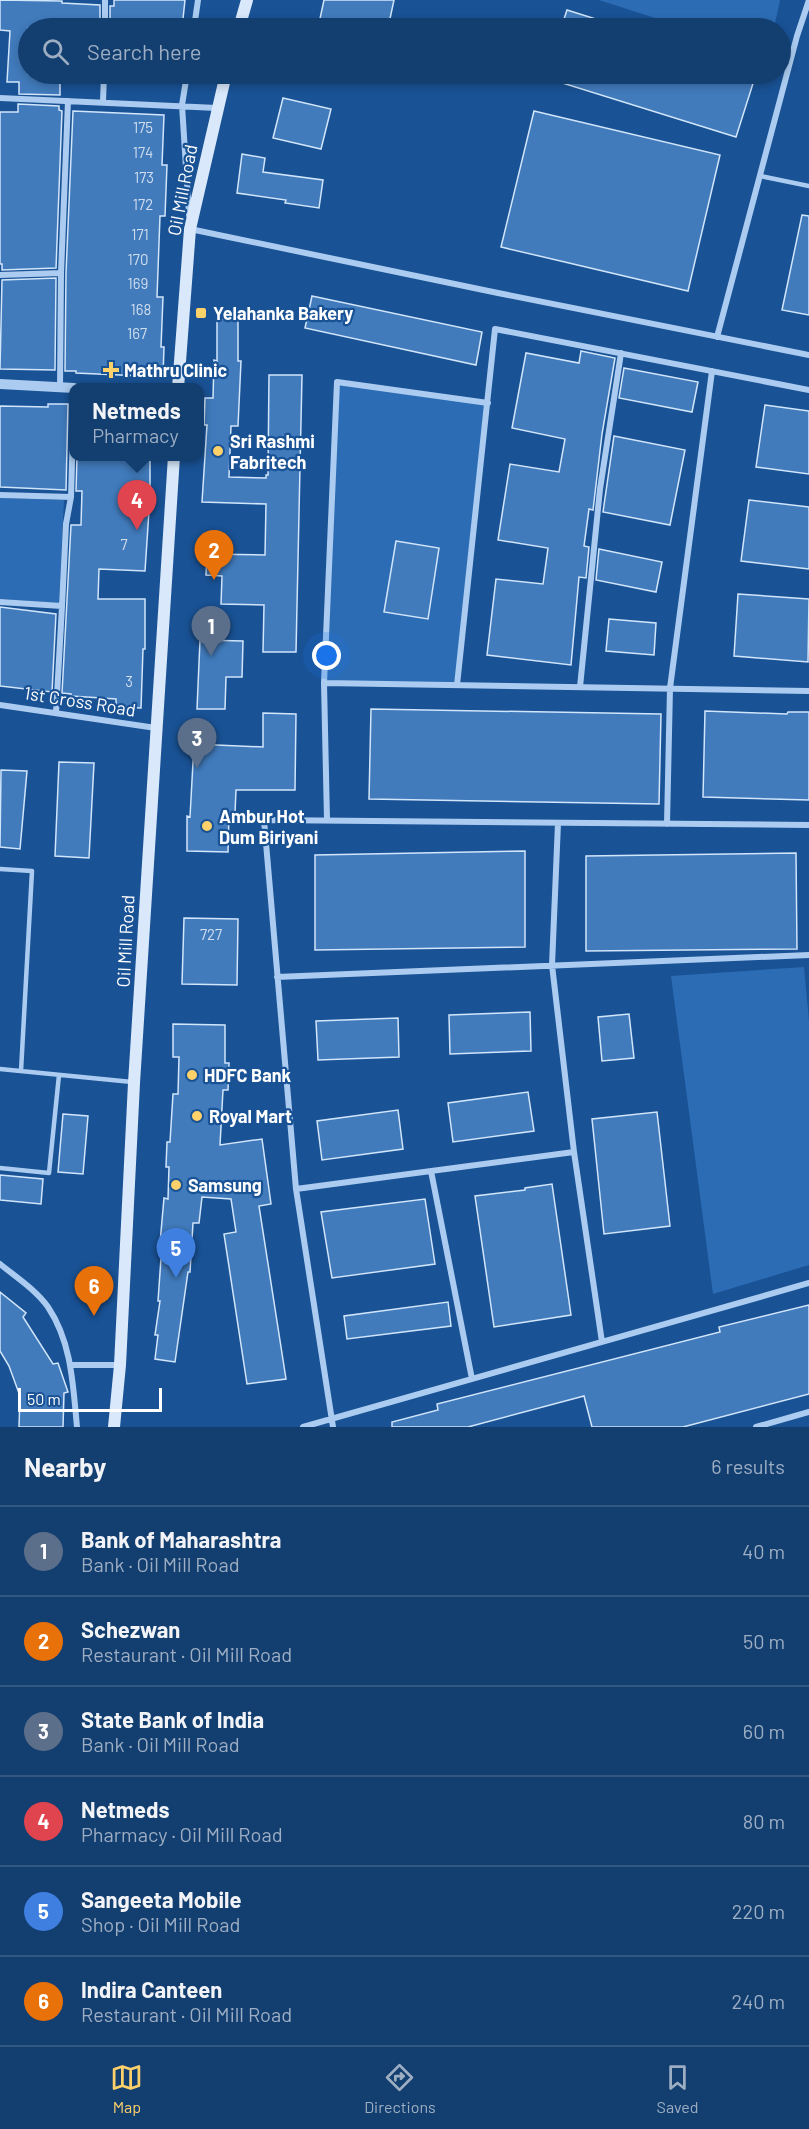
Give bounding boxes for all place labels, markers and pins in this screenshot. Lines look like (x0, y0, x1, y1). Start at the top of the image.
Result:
place label: Yelahanka Bakery (213, 302, 353, 324)
marker: Yelahanka Bakery (194, 306, 208, 320)
place label: Mathru Clinic (124, 359, 228, 381)
marker: Mathru Clinic (102, 361, 120, 379)
place label: Sri Rashmi Fabritech (230, 430, 315, 473)
marker: Sri Rashmi Fabritech (211, 444, 225, 458)
pin: 4 (118, 480, 156, 530)
pin: 2 (194, 530, 234, 580)
pin: 1 (192, 606, 230, 656)
pin: 3 (178, 718, 216, 768)
place label: Ambur Hot Dum Biriyani (219, 805, 318, 848)
marker: Ambur Hot Dum Biriyani (200, 819, 214, 833)
place label: HDFC Bank (204, 1064, 291, 1086)
marker: HDFC Bank (185, 1068, 199, 1082)
place label: Royal Mart (209, 1105, 292, 1127)
marker: Royal Mart (190, 1109, 204, 1123)
place label: Samsung (188, 1174, 262, 1196)
marker: Samsung (169, 1178, 183, 1192)
pin: 5 (156, 1228, 195, 1278)
pin: 6 (74, 1266, 113, 1316)

